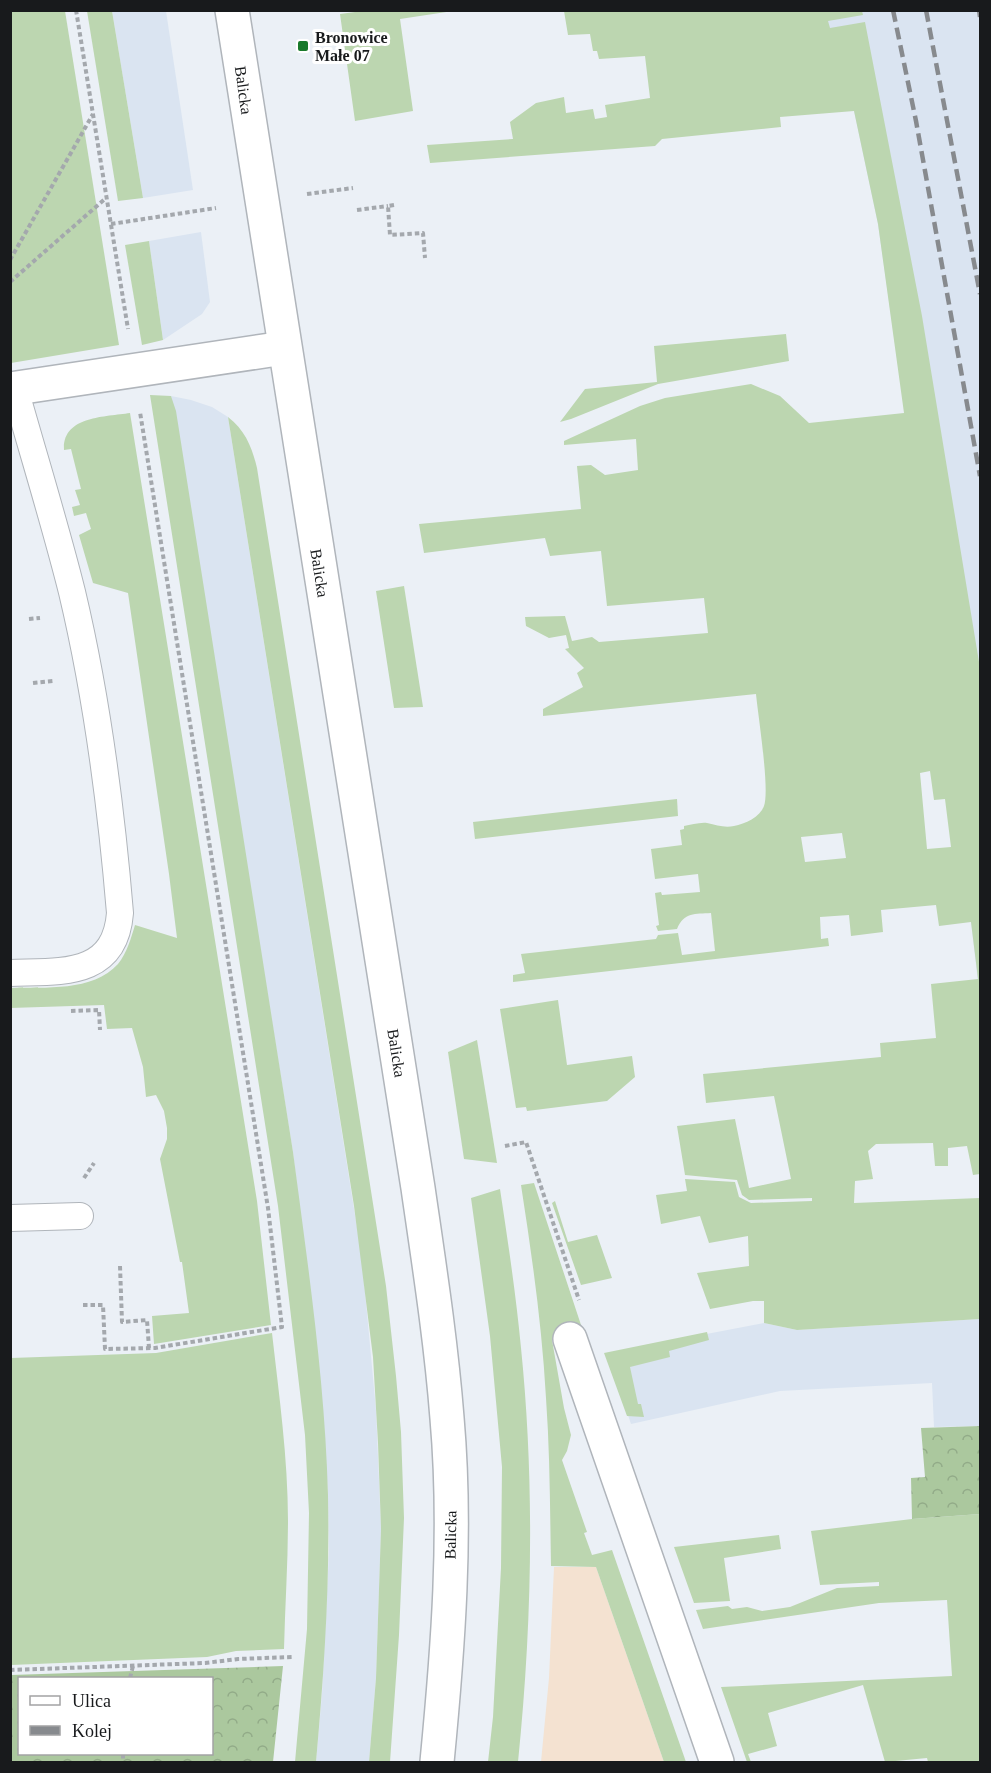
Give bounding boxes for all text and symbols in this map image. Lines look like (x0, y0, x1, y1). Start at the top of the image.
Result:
place label: Bronowice Małe 07 (315, 29, 388, 64)
marker: Bronowice Małe 07 (296, 39, 310, 53)
street label: Balicka (232, 65, 255, 115)
street label: Balicka (307, 548, 332, 599)
street label: Balicka (384, 1028, 409, 1079)
street label: Balicka (442, 1510, 459, 1560)
legend (18, 1677, 213, 1755)
text: Ulica (72, 1691, 111, 1711)
text: Kolej (72, 1721, 112, 1741)

